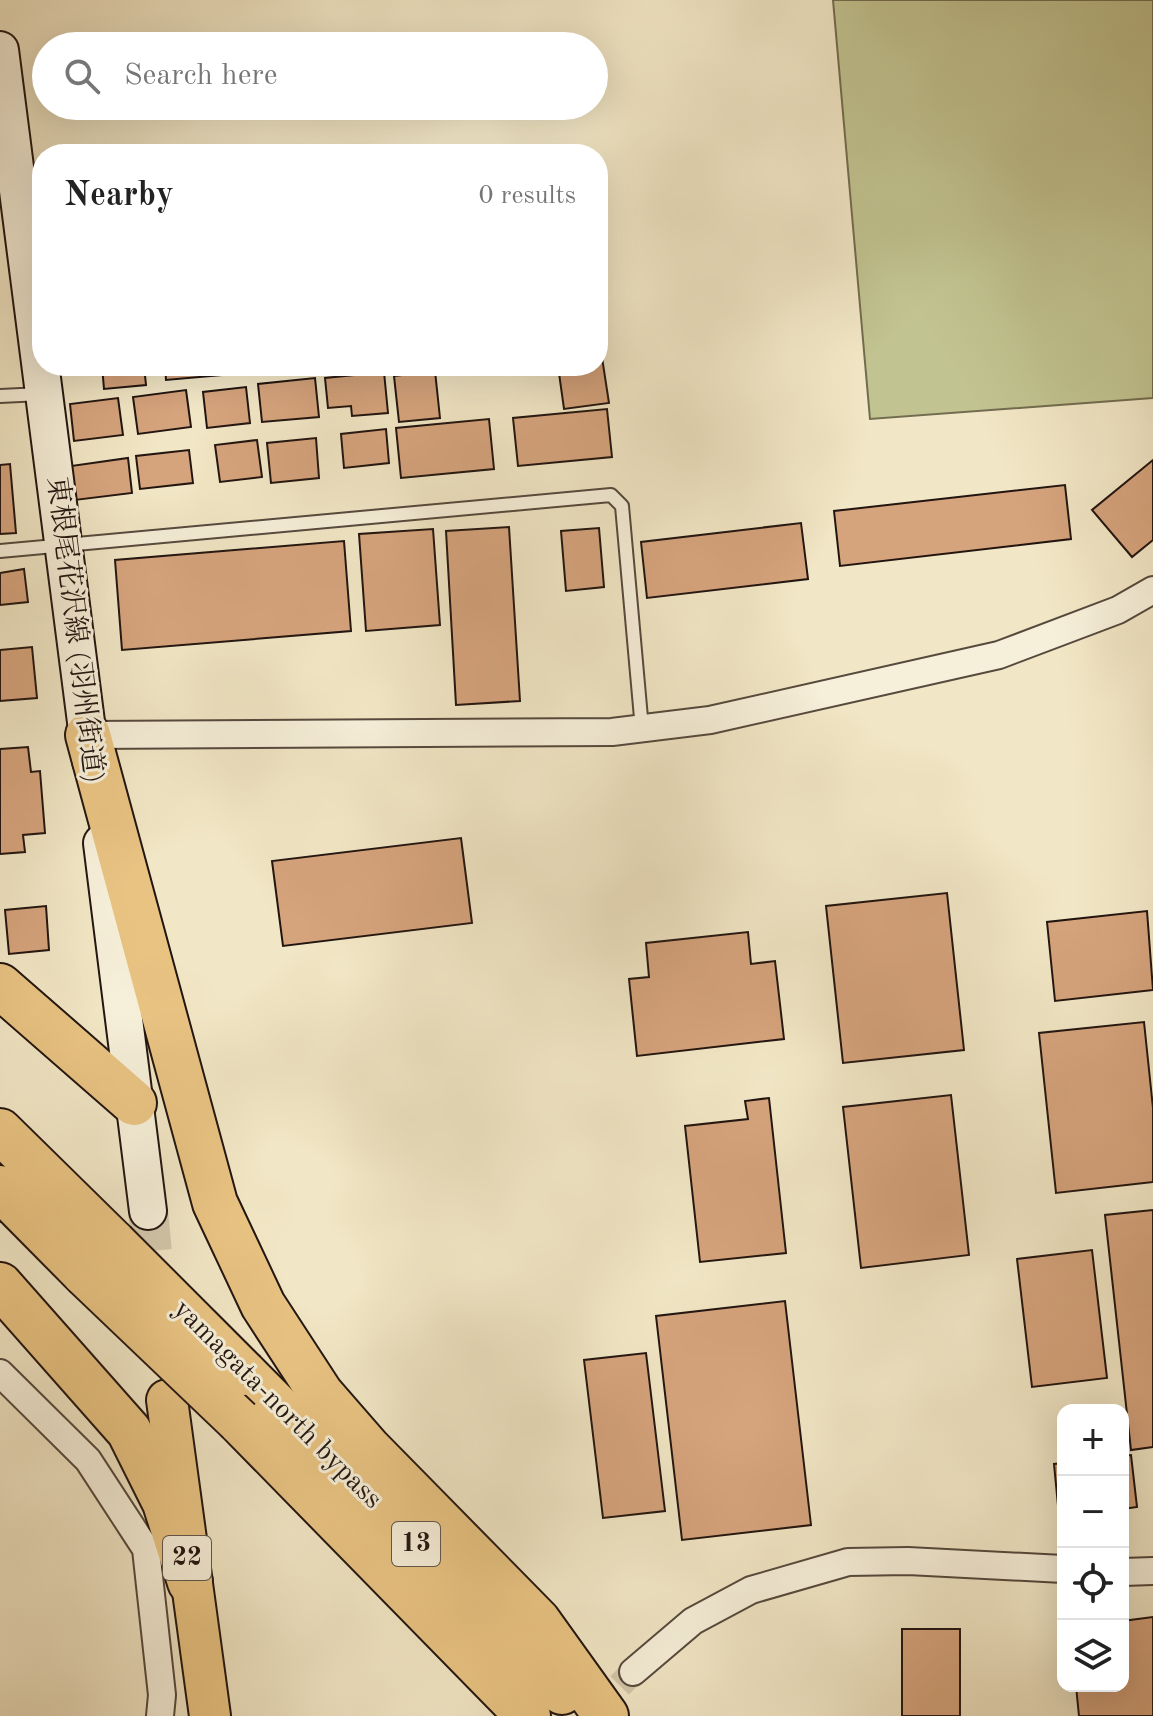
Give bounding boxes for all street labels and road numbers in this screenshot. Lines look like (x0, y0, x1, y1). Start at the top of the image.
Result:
street label: 東根尾花沢線 (羽州街道) (41, 475, 110, 785)
street label: yamagata-north bypass (167, 1295, 387, 1515)
road number: 13 (392, 1522, 440, 1566)
road number: 22 (163, 1536, 211, 1580)

